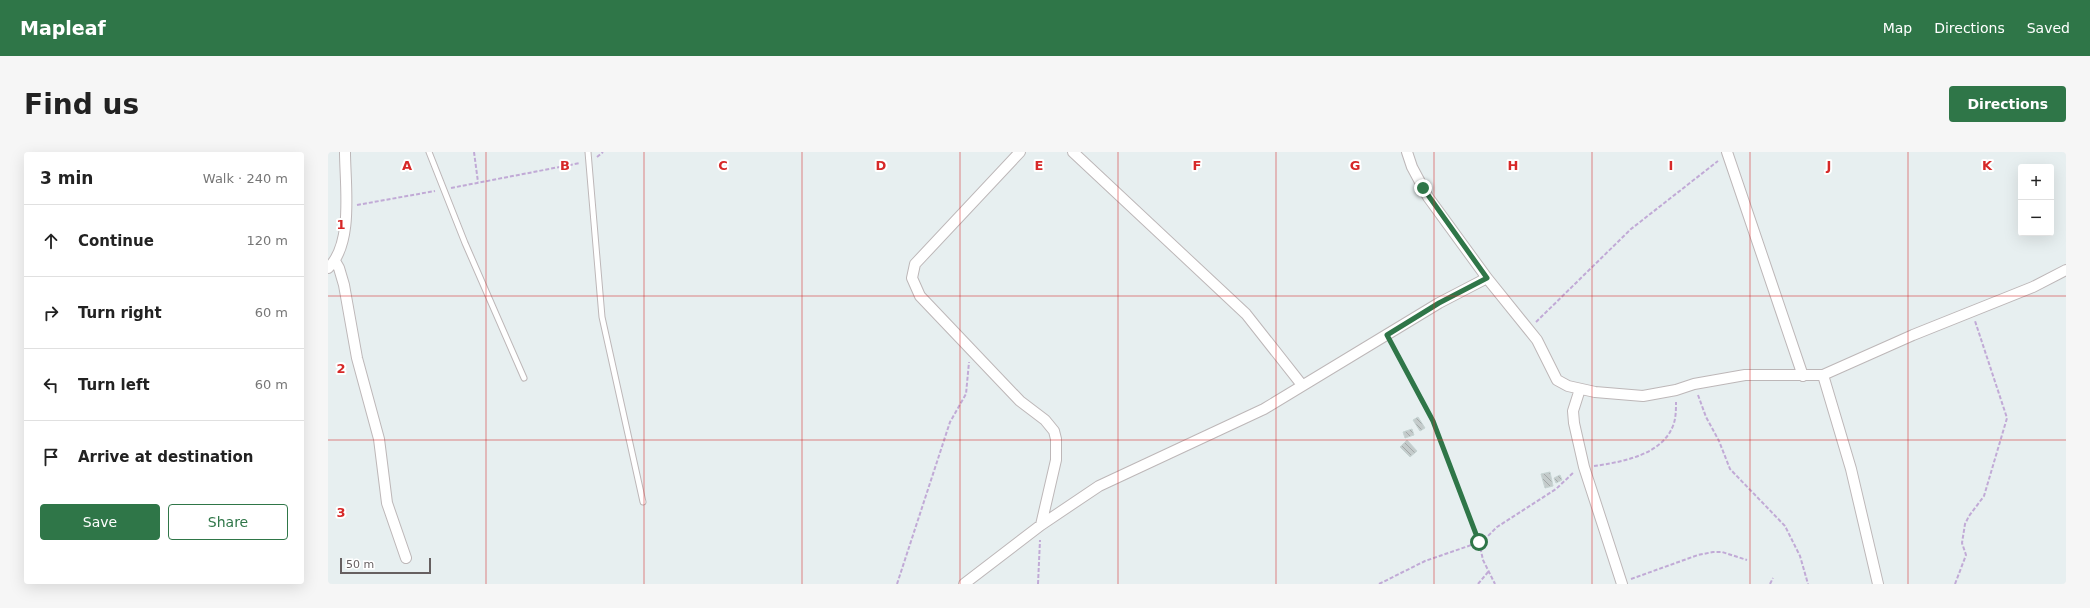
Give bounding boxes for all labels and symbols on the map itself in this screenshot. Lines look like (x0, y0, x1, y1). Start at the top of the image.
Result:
text: A (402, 158, 412, 173)
text: B (560, 158, 570, 173)
text: C (718, 158, 728, 173)
text: D (876, 158, 887, 173)
text: E (1035, 158, 1043, 173)
text: F (1193, 158, 1201, 173)
text: G (1350, 158, 1360, 173)
text: H (1508, 158, 1518, 173)
text: I (1669, 158, 1673, 173)
text: J (1826, 158, 1831, 173)
text: K (1982, 158, 1993, 173)
route end (1414, 179, 1432, 197)
text: 1 (336, 217, 346, 232)
text: 2 (336, 361, 346, 376)
text: 3 (336, 505, 346, 520)
route start (1470, 533, 1488, 551)
scale bar (340, 556, 431, 575)

